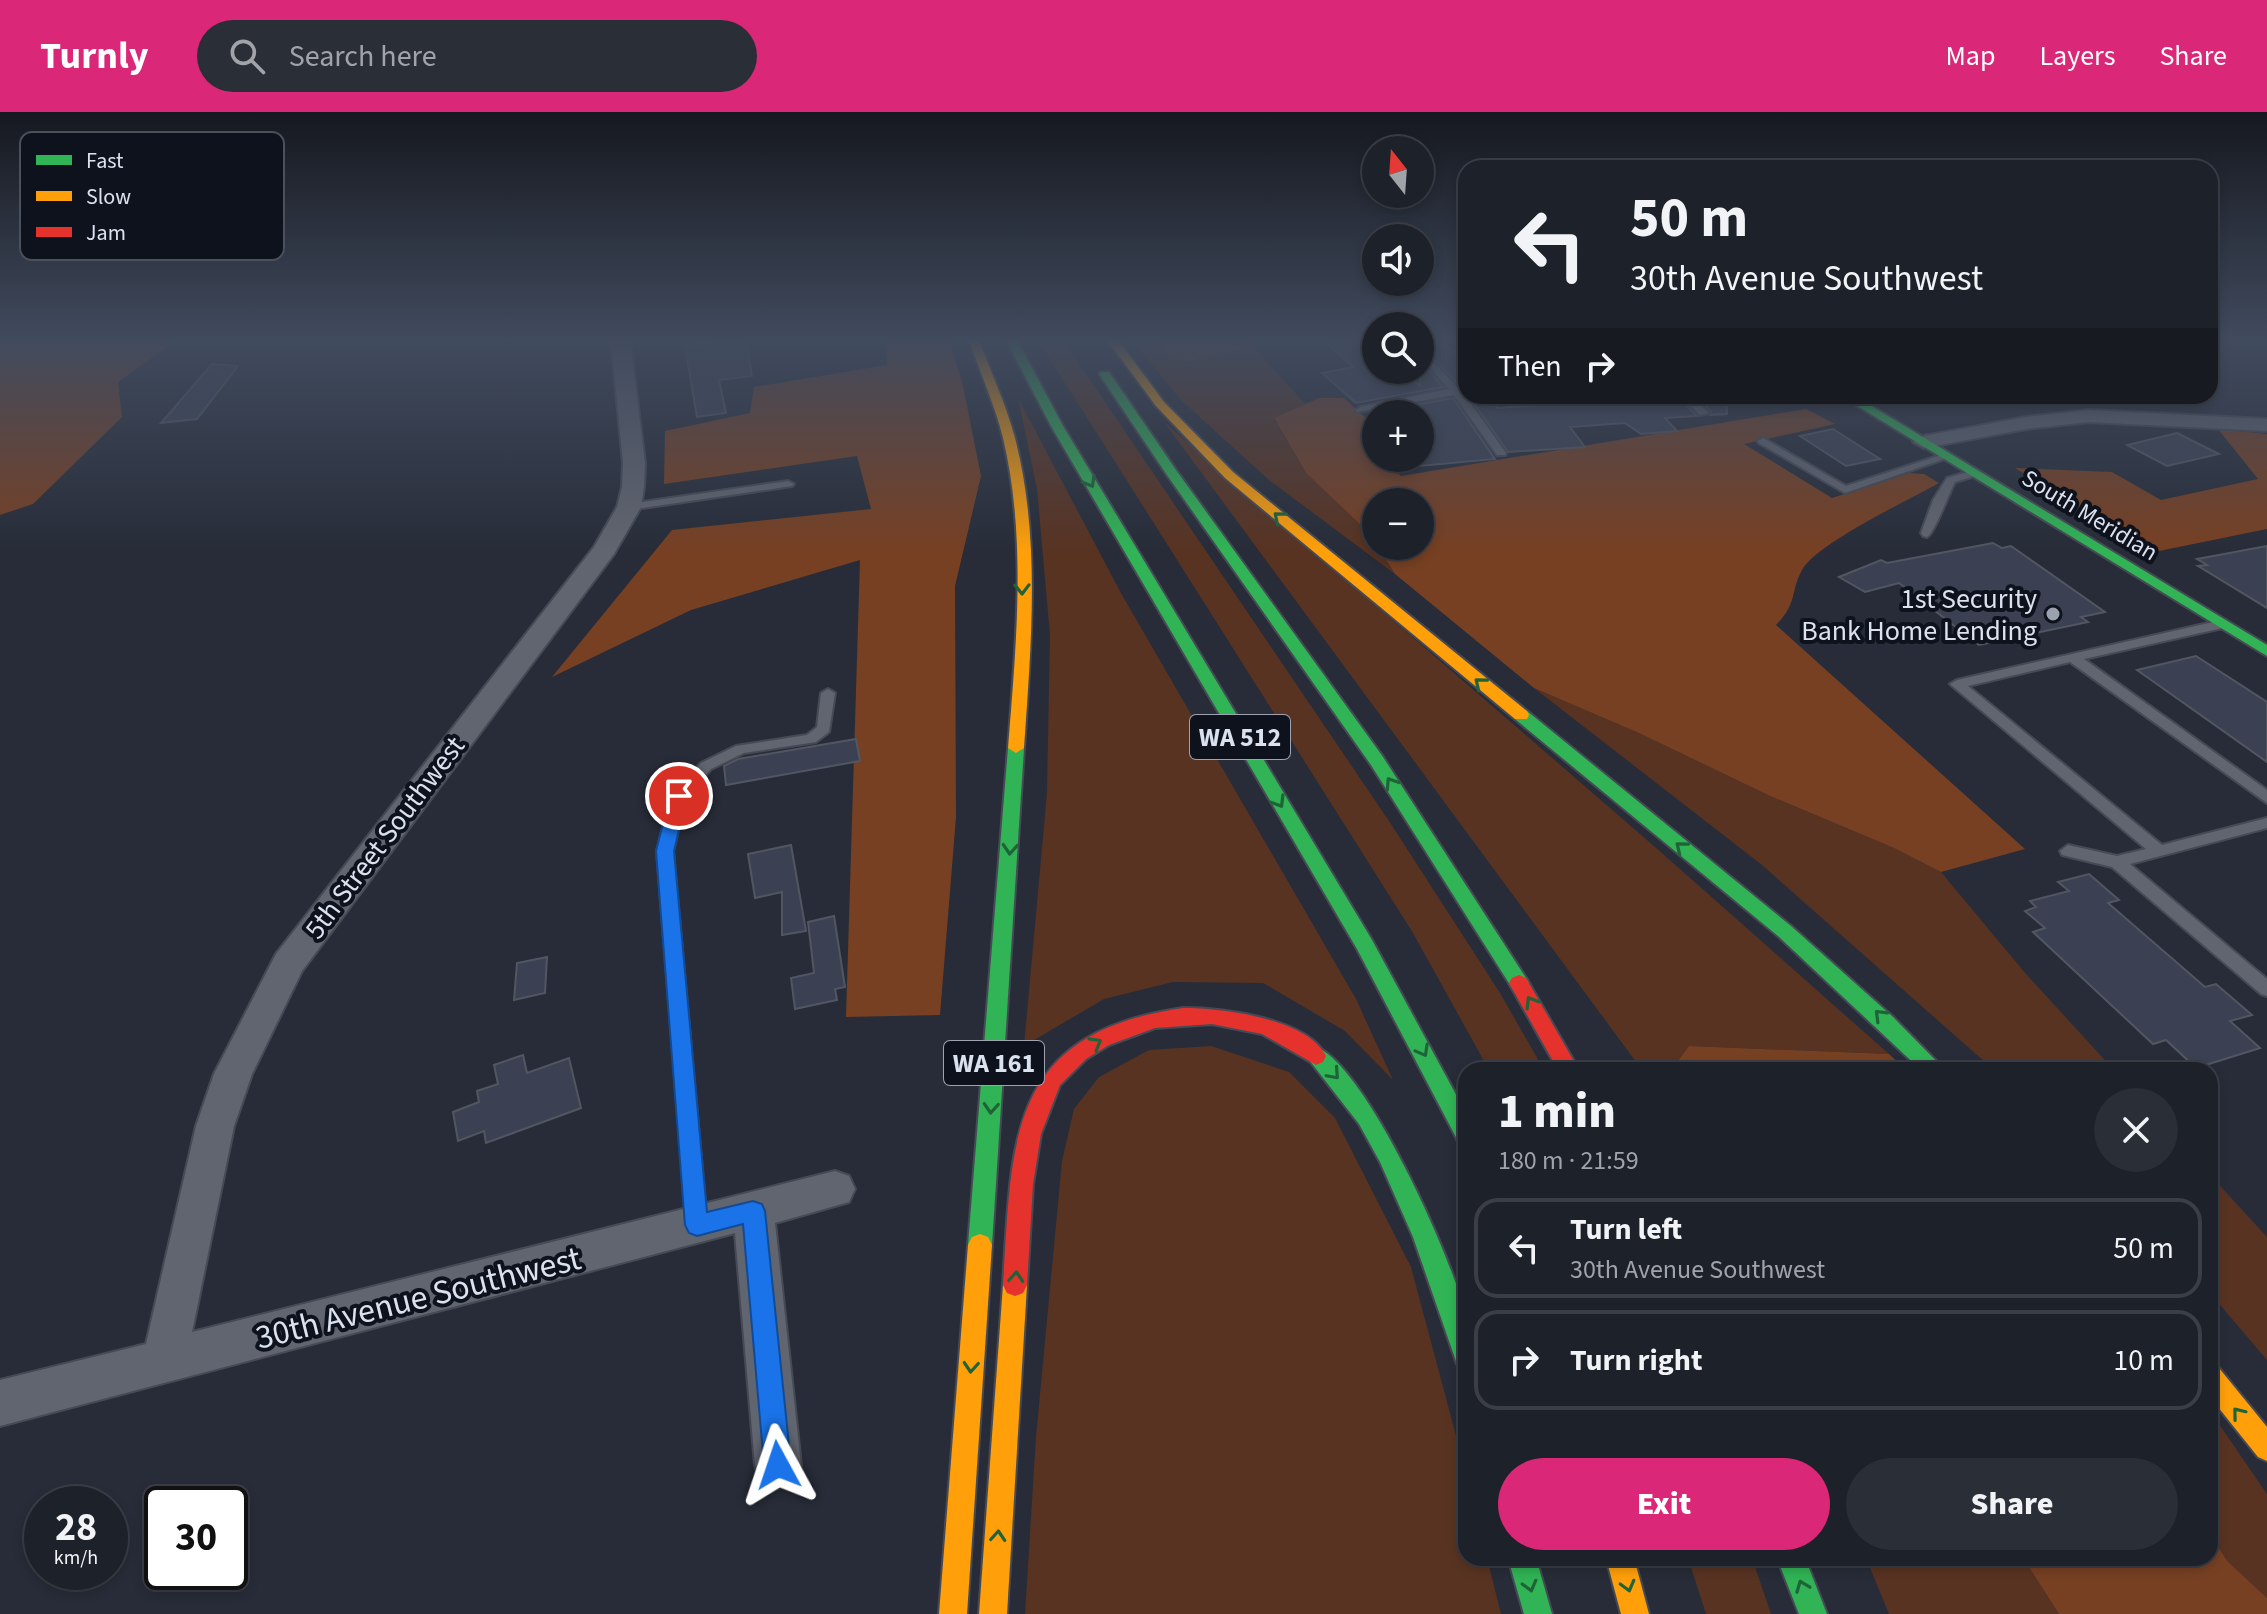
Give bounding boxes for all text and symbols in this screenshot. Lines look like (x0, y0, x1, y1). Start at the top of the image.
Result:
search box (197, 20, 757, 92)
text: Turnly (40, 29, 149, 83)
icon: search (225, 34, 269, 78)
text: Search here (289, 35, 437, 78)
text: Map (1945, 36, 1995, 76)
text: Layers (2039, 36, 2115, 76)
text: Share (2159, 36, 2227, 76)
legend (20, 132, 284, 260)
north arrow (1362, 136, 1434, 208)
map controls (1362, 136, 1434, 560)
text: Fast (86, 145, 124, 177)
text: 50 m (1630, 179, 1748, 258)
text: Slow (86, 181, 131, 213)
icon: left (1498, 192, 1602, 296)
text: Jam (86, 217, 126, 249)
button: sound (1362, 224, 1434, 296)
text: 30th Avenue Southwest (1630, 253, 1983, 304)
button: search (1362, 312, 1434, 384)
icon: right (1578, 344, 1622, 388)
text: Then (1498, 345, 1562, 388)
button: + (1362, 400, 1434, 472)
street label: South Meridian (2015, 461, 2164, 570)
one-way arrow (1080, 473, 1096, 488)
button: − (1362, 488, 1434, 560)
one-way arrow (1274, 512, 1289, 527)
place label: 1st Security Bank Home Lending (1801, 579, 2037, 651)
one-way arrow (1013, 583, 1031, 596)
marker: 1st Security Bank Home Lending (2044, 605, 2062, 623)
one-way arrow (1474, 678, 1489, 693)
road number: WA 512 (1190, 715, 1290, 759)
street label: 5th Street Southwest (295, 727, 475, 947)
pin (645, 762, 713, 830)
icon: arrive (657, 774, 701, 818)
one-way arrow (1386, 777, 1401, 792)
one-way arrow (1269, 793, 1285, 808)
one-way arrow (1676, 842, 1691, 857)
one-way arrow (1002, 843, 1019, 856)
one-way arrow (1525, 996, 1540, 1011)
one-way arrow (1875, 1010, 1889, 1024)
one-way arrow (1087, 1037, 1102, 1053)
road number: WA 161 (944, 1041, 1044, 1085)
one-way arrow (1413, 1043, 1429, 1057)
one-way arrow (1324, 1064, 1338, 1079)
text: 1 min (1498, 1078, 1616, 1146)
button: close (2094, 1088, 2178, 1172)
one-way arrow (983, 1102, 1000, 1115)
text: 180 m · 21:59 (1498, 1142, 1639, 1179)
text: Turn left (1570, 1208, 1682, 1251)
icon: left (1502, 1226, 1546, 1270)
text: 50 m (2113, 1227, 2174, 1270)
street label: 30th Avenue Southwest (251, 1234, 587, 1363)
text: 30th Avenue Southwest (1570, 1251, 1825, 1288)
one-way arrow (1007, 1270, 1024, 1283)
icon: right (1502, 1338, 1546, 1382)
text: Turn right (1570, 1339, 1702, 1382)
text: 10 m (2113, 1339, 2174, 1382)
one-way arrow (963, 1361, 980, 1374)
one-way arrow (2234, 1407, 2248, 1422)
position arrow (736, 1423, 820, 1507)
button: Exit (1498, 1458, 1830, 1550)
button: Share (1846, 1458, 2178, 1550)
speed limit sign: 30 (144, 1486, 248, 1590)
text: 28 (55, 1499, 97, 1556)
one-way arrow (990, 1529, 1007, 1542)
text: km/h (54, 1544, 98, 1572)
one-way arrow (1521, 1579, 1537, 1592)
one-way arrow (1618, 1579, 1635, 1592)
one-way arrow (1795, 1580, 1812, 1594)

